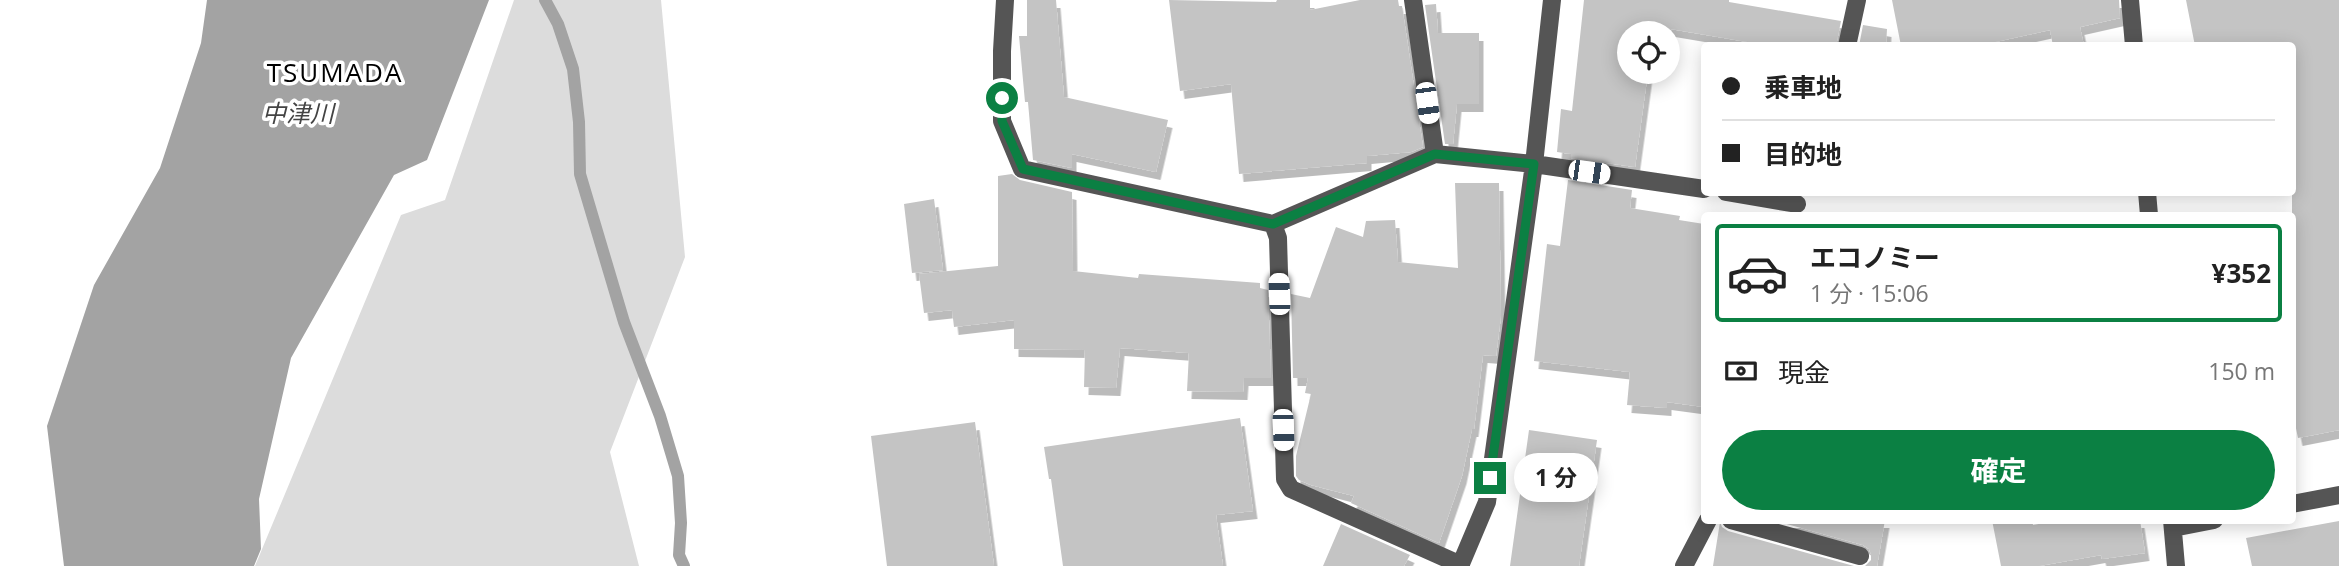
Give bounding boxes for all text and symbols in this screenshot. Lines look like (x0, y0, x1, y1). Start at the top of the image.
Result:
map controls (1617, 21, 1680, 84)
button: locate (1617, 21, 1680, 84)
district label: TSUMADA (267, 54, 403, 90)
text: 乗車地 (1764, 69, 1842, 105)
car (1414, 81, 1441, 125)
route start (986, 82, 1018, 114)
water label: 中津川 (262, 96, 337, 129)
text: 目的地 (1764, 136, 1842, 172)
car (1567, 159, 1612, 185)
text: エコノミー (1810, 239, 1940, 275)
icon: car (1726, 242, 1789, 305)
text: ¥352 (2212, 255, 2271, 291)
car (1268, 273, 1291, 315)
text: 1 分 · 15:06 (1810, 277, 1929, 309)
icon: cash (1722, 352, 1760, 390)
text: 現金 (1778, 354, 1830, 390)
text: 150 m (2208, 355, 2275, 387)
car (1272, 409, 1295, 451)
button: 確定 (1722, 430, 2275, 510)
callout: 1 分 (1514, 454, 1598, 503)
text: 1 分 (1535, 461, 1577, 493)
route end (1474, 462, 1506, 494)

